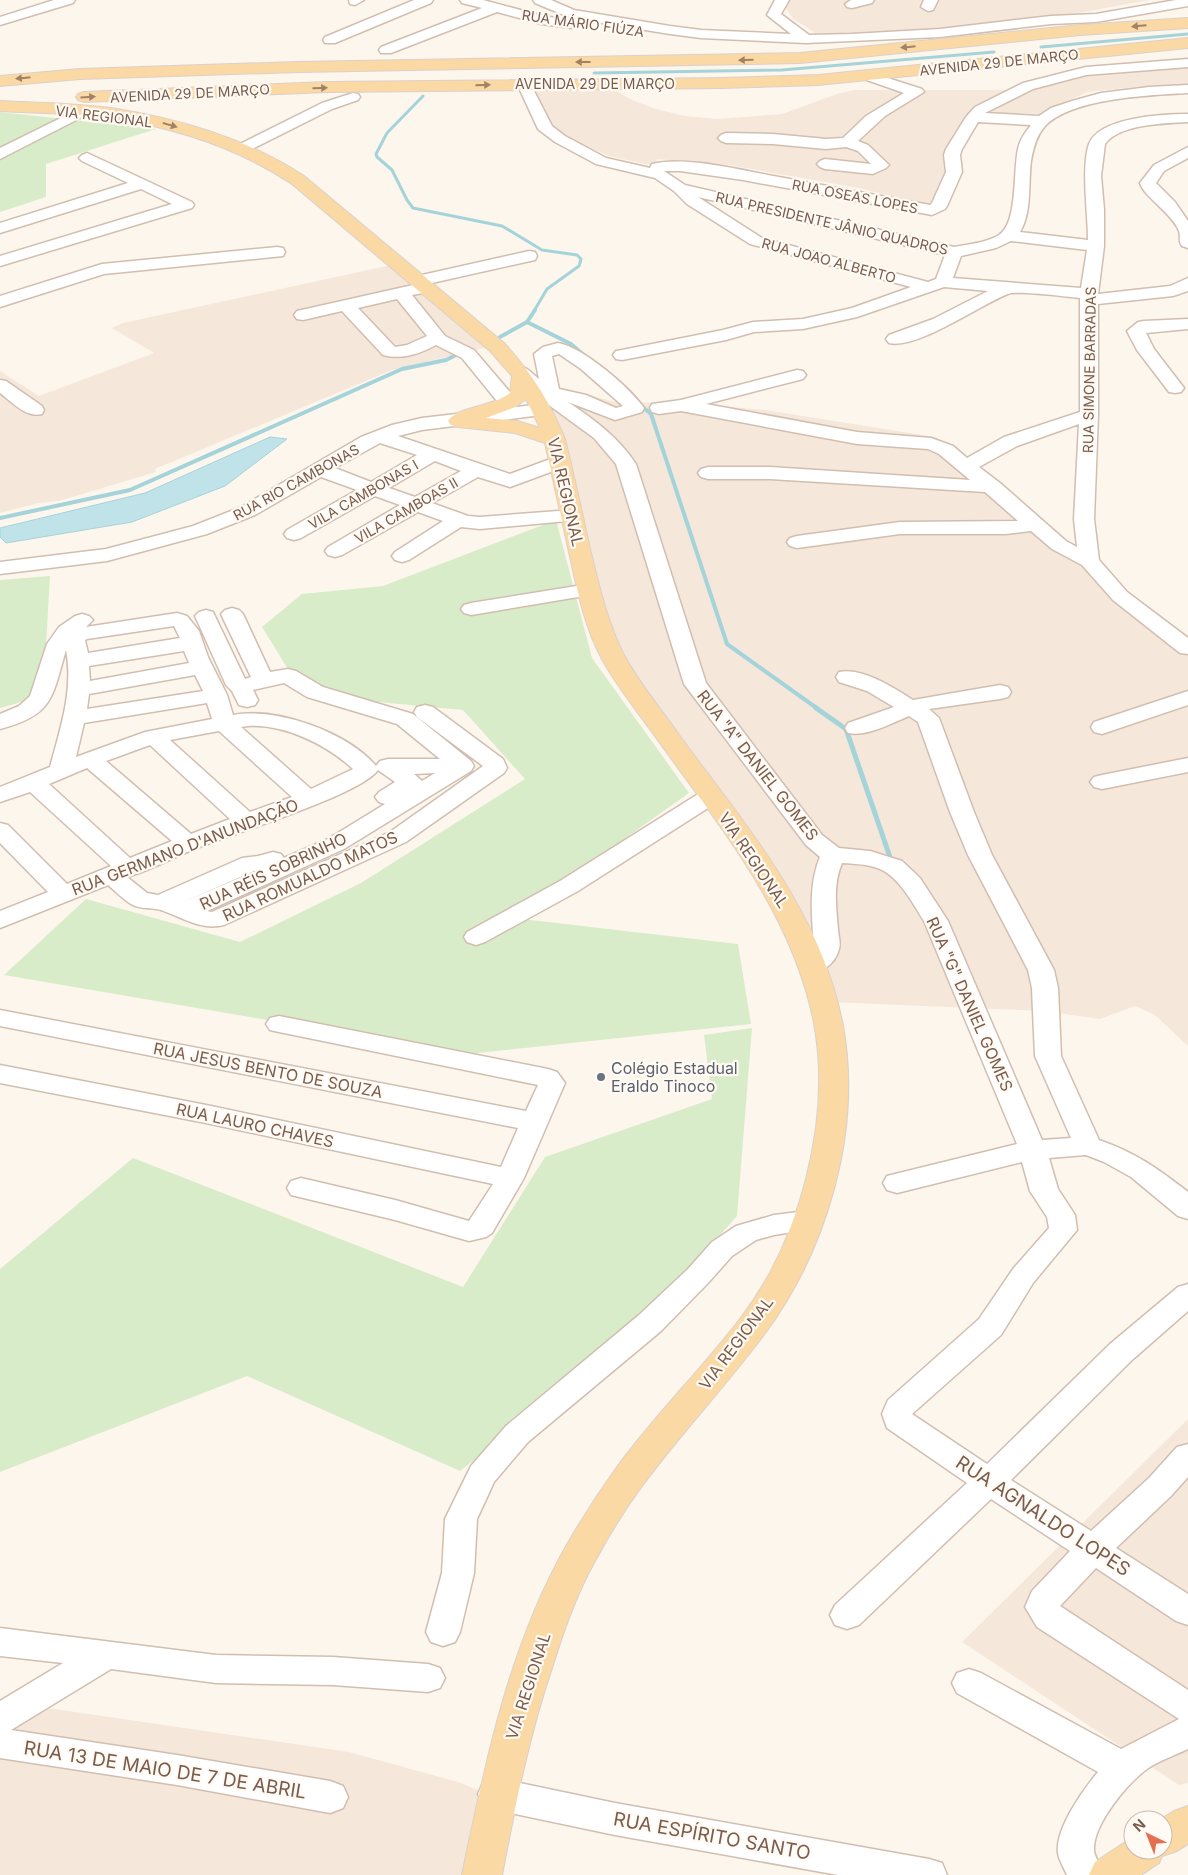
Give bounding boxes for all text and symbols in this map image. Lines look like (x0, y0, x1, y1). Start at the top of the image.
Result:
street label: RUA MÁRIO FIÚZA (521, 6, 646, 40)
one-way arrow (1131, 22, 1147, 30)
one-way arrow (900, 44, 916, 52)
street label: AVENIDA 29 DE MARÇO (918, 45, 1080, 79)
one-way arrow (738, 56, 754, 64)
one-way arrow (575, 58, 591, 66)
one-way arrow (14, 75, 30, 83)
street label: AVENIDA 29 DE MARÇO (515, 75, 675, 92)
street label: AVENIDA 29 DE MARÇO (110, 80, 270, 106)
one-way arrow (475, 80, 491, 88)
one-way arrow (312, 83, 328, 91)
one-way arrow (80, 93, 96, 101)
street label: VIA REGIONAL (55, 102, 153, 130)
one-way arrow (162, 122, 177, 130)
street label: RUA OSEAS LOPES (791, 175, 919, 217)
street label: RUA PRESIDENTE JÂNIO QUADROS (714, 188, 950, 258)
street label: RUA JOAO ALBERTO (760, 234, 898, 286)
street label: RUA SIMONE BARRADAS (1079, 287, 1099, 453)
street label: VIA REGIONAL (544, 435, 588, 549)
street label: RUA RIO CAMBONAS (230, 440, 362, 524)
street label: VILA CAMBONAS I (305, 456, 421, 532)
street label: VILA CAMBOAS II (351, 473, 461, 547)
street label: RUA "A" DANIEL GOMES (693, 686, 823, 844)
street label: RUA GERMANO D'ANUNDAÇÃO (69, 794, 301, 900)
street label: VIA REGIONAL (715, 808, 793, 912)
street label: RUA ROMUALDO MATOS (219, 827, 401, 925)
street label: RUA RÉIS SOBRINHO (196, 828, 350, 914)
street label: RUA "G" DANIEL GOMES (922, 914, 1018, 1094)
street label: RUA JESUS BENTO DE SOUZA (152, 1038, 384, 1102)
place label: Colégio Estadual Eraldo Tinoco (611, 1058, 738, 1096)
marker: Colégio Estadual Eraldo Tinoco (595, 1071, 607, 1083)
street label: RUA LAURO CHAVES (174, 1099, 336, 1151)
street label: VIA REGIONAL (694, 1292, 778, 1394)
street label: RUA AGNALDO LOPES (951, 1451, 1135, 1581)
street label: VIA REGIONAL (501, 1630, 555, 1742)
street label: RUA 13 DE MAIO DE 7 DE ABRIL (22, 1736, 308, 1804)
street label: RUA ESPÍRITO SANTO (611, 1806, 813, 1865)
north arrow (1123, 1810, 1173, 1860)
text: N (1129, 1815, 1148, 1835)

